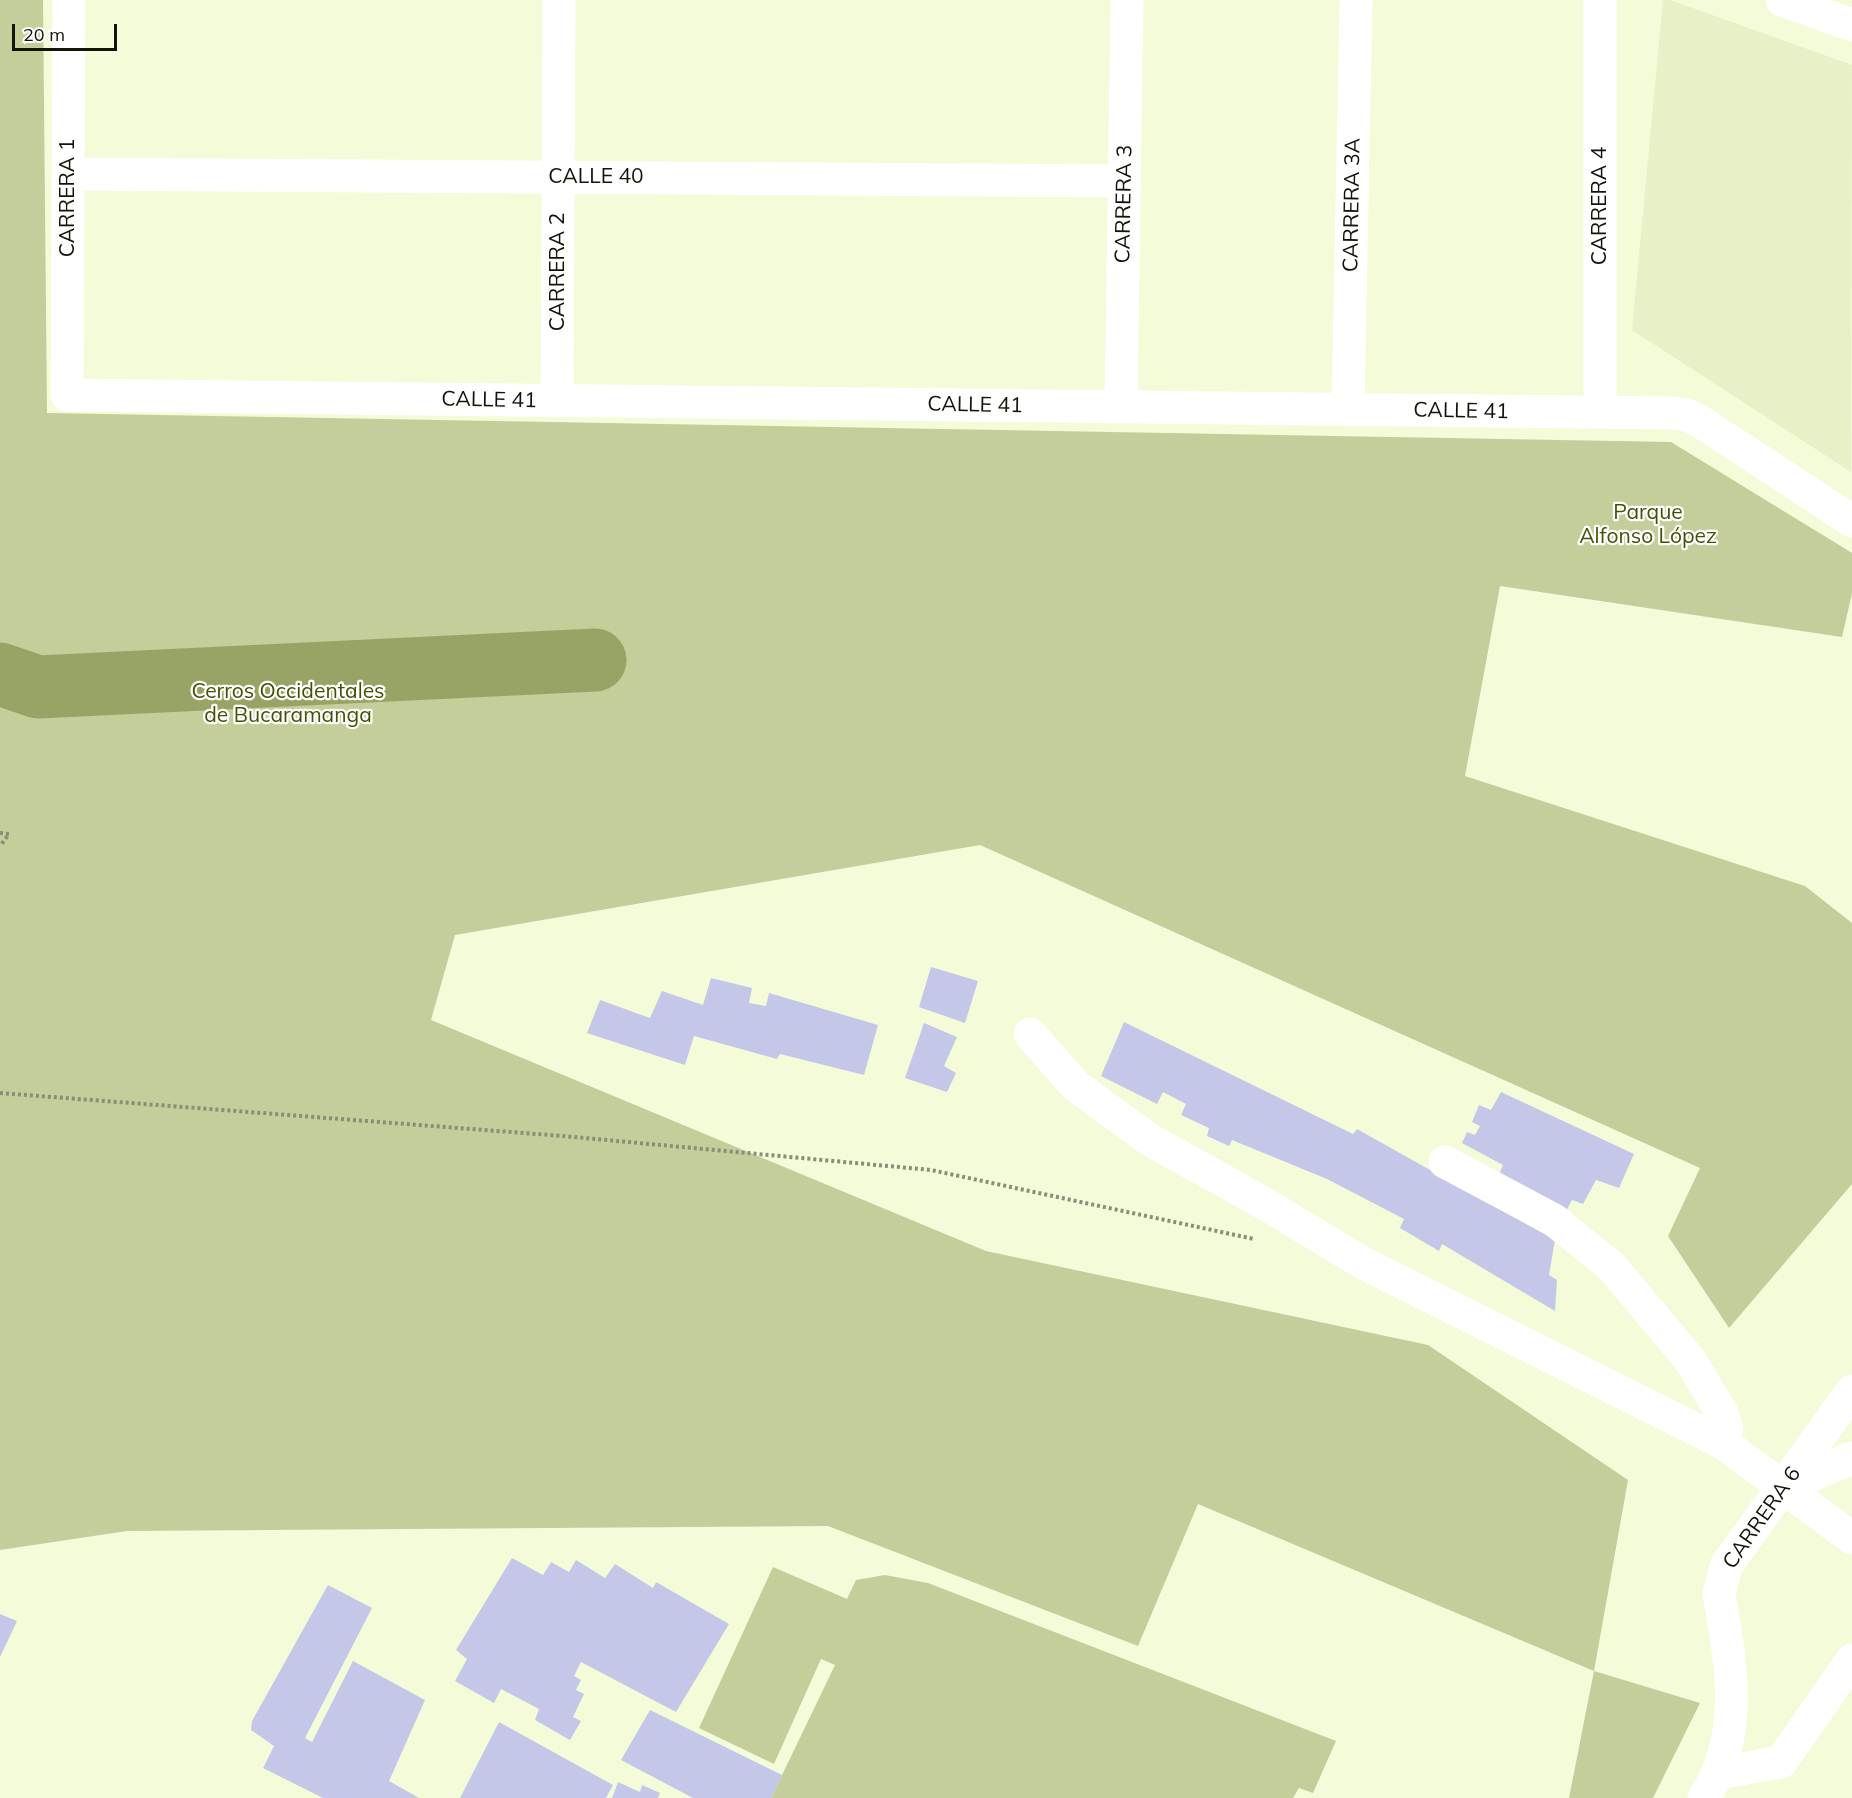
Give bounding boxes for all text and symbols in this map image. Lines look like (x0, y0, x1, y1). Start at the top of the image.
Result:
scale bar (15, 12, 120, 50)
text: 20 m (23, 23, 65, 46)
street label: CARRERA 3A (1338, 138, 1366, 272)
street label: CARRERA 1 (55, 139, 81, 257)
street label: CARRERA 3 (1110, 144, 1138, 264)
street label: CARRERA 4 (1587, 147, 1613, 265)
street label: CALLE 40 (548, 164, 644, 190)
street label: CARRERA 2 (545, 213, 571, 331)
street label: CALLE 41 (441, 387, 537, 413)
street label: CALLE 41 (927, 392, 1023, 418)
street label: CALLE 41 (1413, 398, 1509, 424)
park label: Parque Alfonso López (1579, 500, 1717, 550)
park label: Cerros Occidentales de Bucaramanga (192, 679, 384, 729)
street label: CARRERA 6 (1718, 1462, 1806, 1574)

